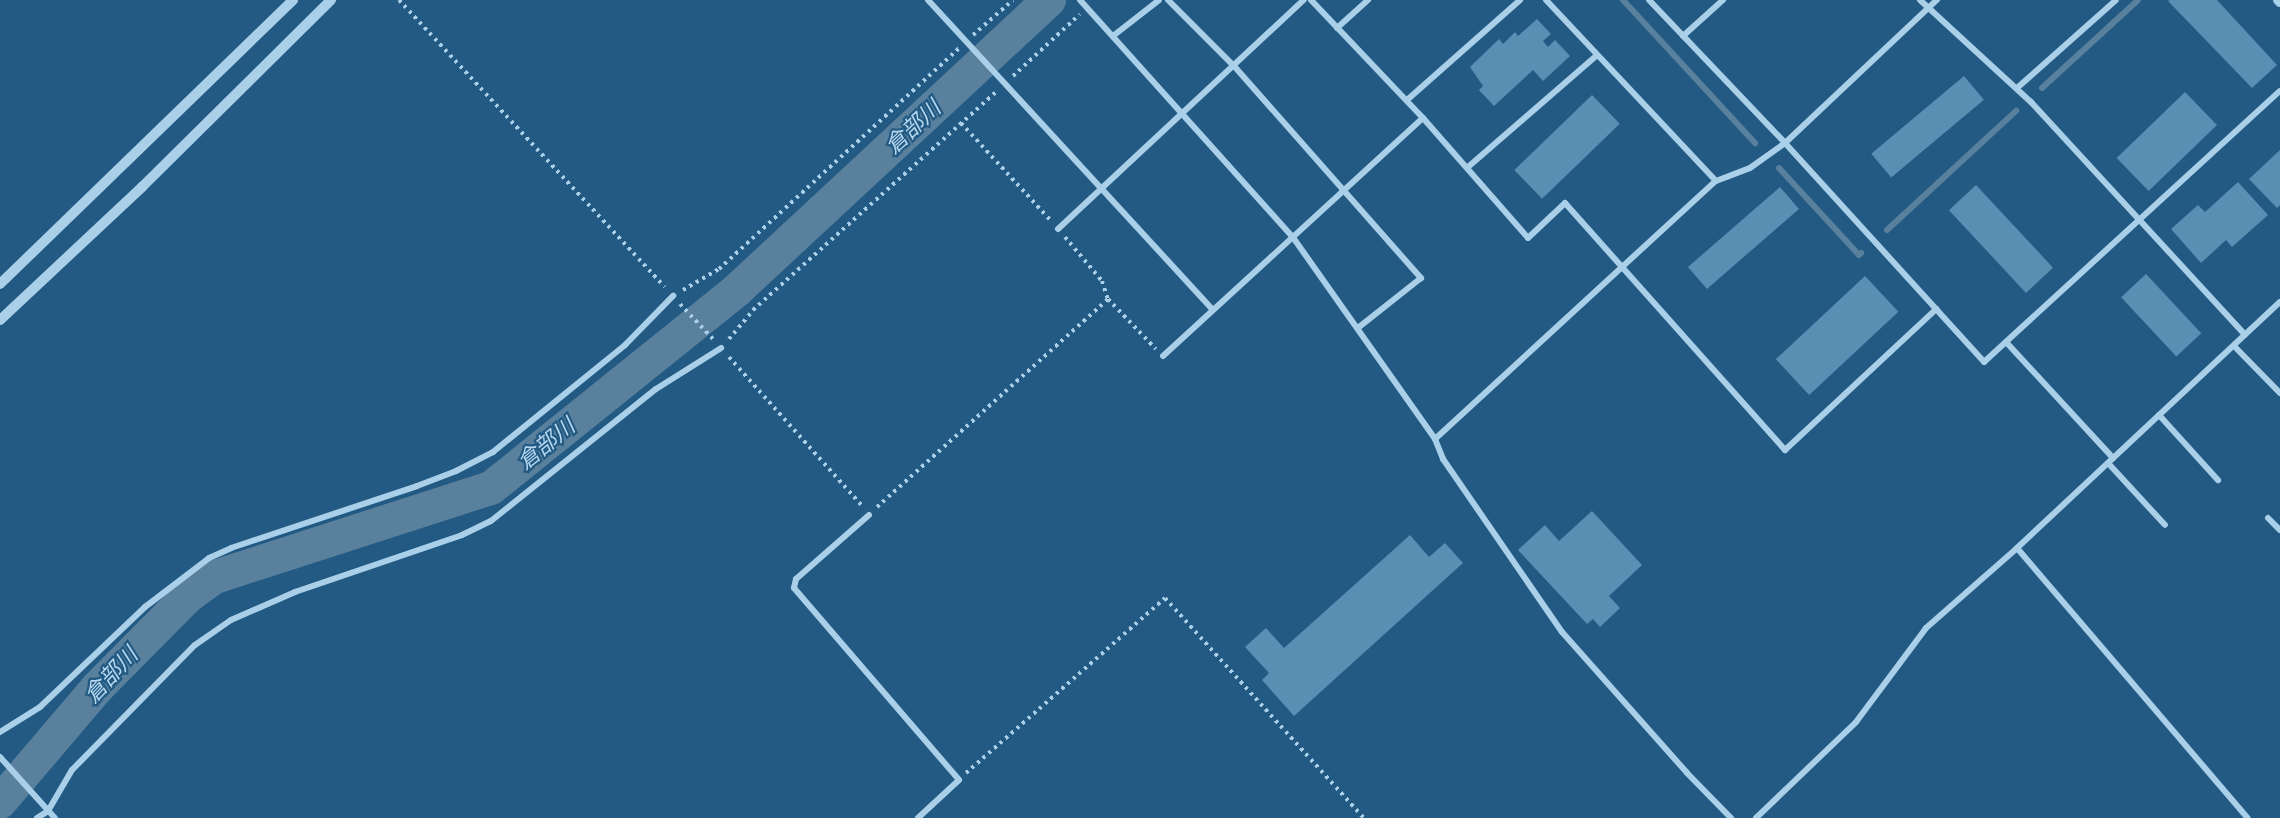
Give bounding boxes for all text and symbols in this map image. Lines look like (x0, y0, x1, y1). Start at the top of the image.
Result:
water label: 倉部川 (880, 95, 946, 159)
water label: 倉部川 (512, 413, 580, 475)
water label: 倉部川 (79, 642, 143, 708)

